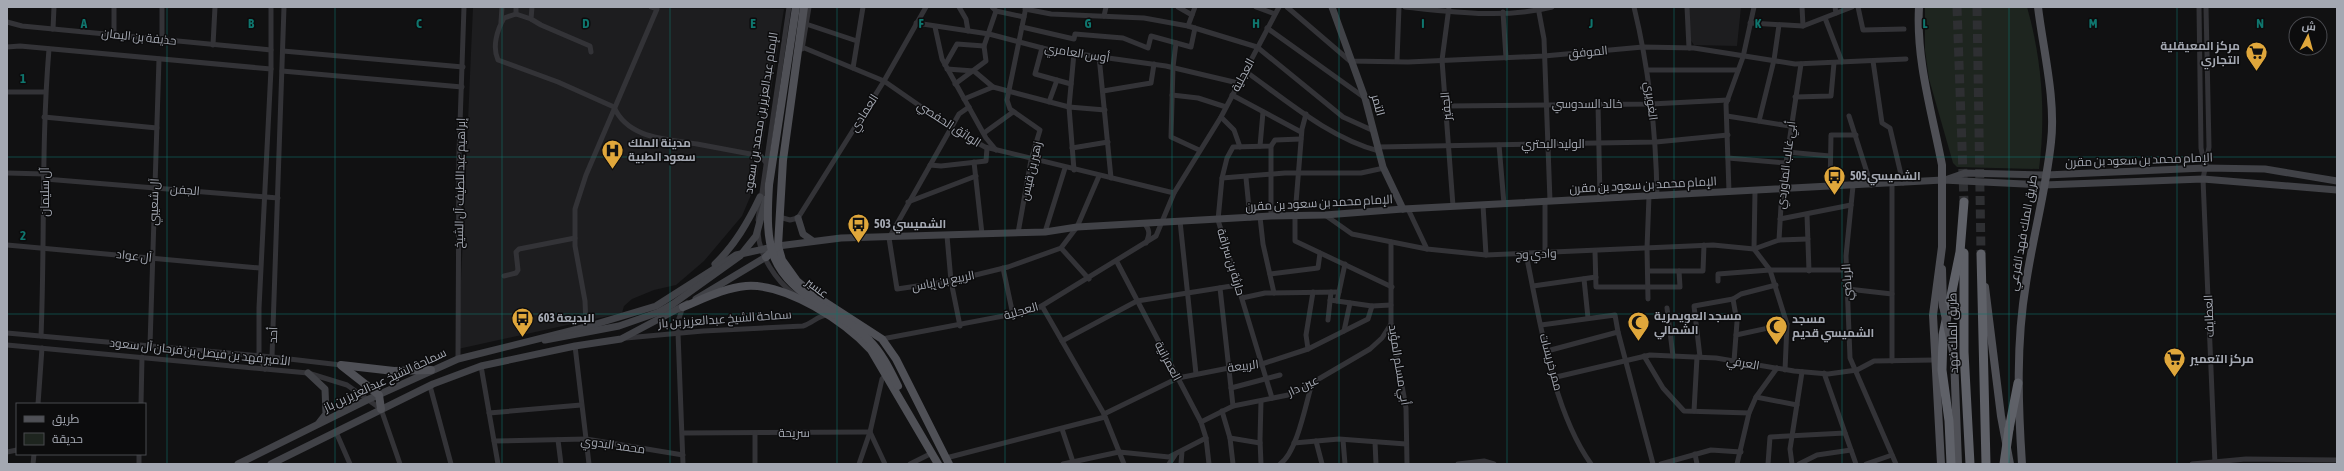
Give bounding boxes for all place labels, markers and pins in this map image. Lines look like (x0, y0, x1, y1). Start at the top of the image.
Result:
place label: مركز المعيقلية التجاري (2160, 39, 2240, 70)
supermarket icon: مركز المعيقلية التجاري (2243, 40, 2269, 73)
place label: مدينة الملك سعود الطبية (628, 136, 696, 165)
hospital icon: مدينة الملك سعود الطبية (599, 137, 625, 170)
bus stop icon: الشميسي505 (1822, 163, 1848, 196)
place label: الشميسي505 (1850, 169, 1921, 186)
bus stop icon: الشميسي 503 (846, 211, 872, 244)
place label: الشميسي 503 (874, 217, 946, 234)
bus stop icon: البديعة 603 (510, 305, 536, 338)
place label: مسجد العويمرية الشمالي (1654, 309, 1742, 340)
mosque icon: مسجد العويمرية الشمالي (1625, 310, 1651, 343)
place label: البديعة 603 (538, 311, 595, 325)
place label: مسجد الشميسي قديم (1792, 312, 1874, 343)
mosque icon: مسجد الشميسي قديم (1764, 313, 1790, 346)
supermarket icon: مركز التعمير (2162, 346, 2188, 379)
place label: مركز التعمير (2189, 352, 2254, 367)

